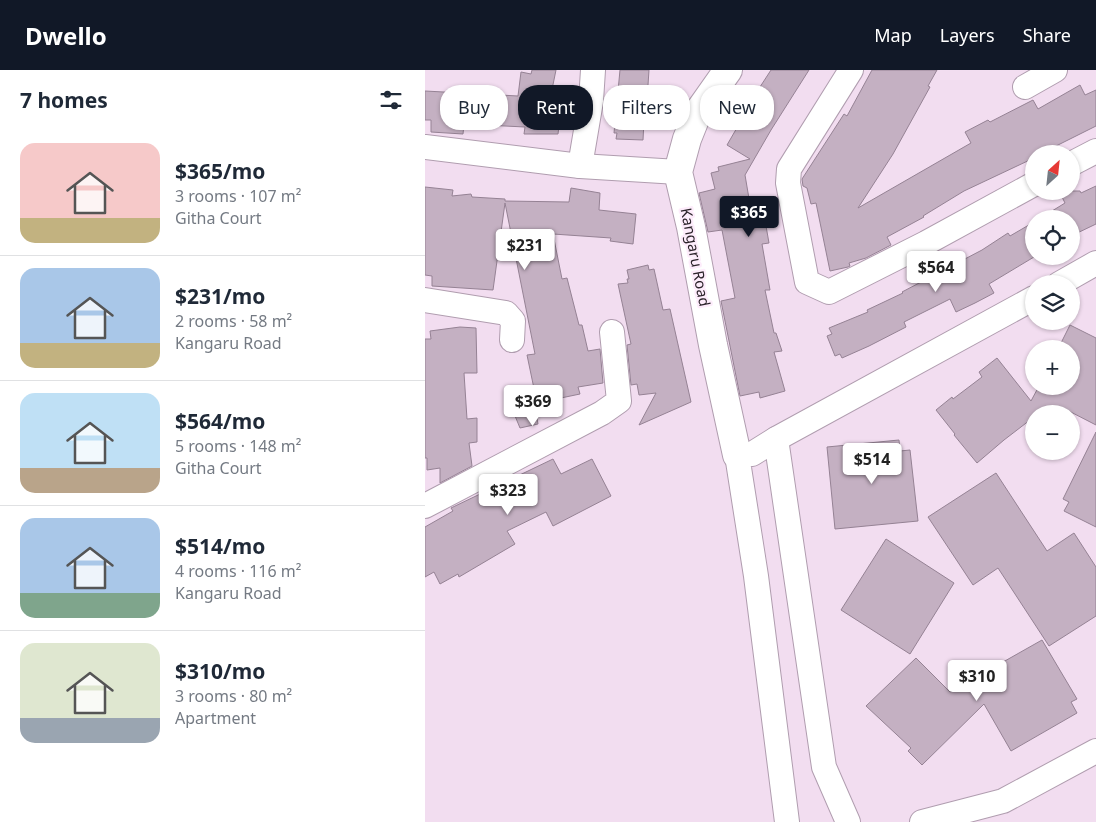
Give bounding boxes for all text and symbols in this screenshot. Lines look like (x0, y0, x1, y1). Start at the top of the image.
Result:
text: Dwello (25, 19, 107, 52)
text: Map (874, 23, 912, 47)
text: Layers (940, 23, 995, 47)
text: Share (1023, 23, 1071, 47)
chip: Buy (440, 85, 508, 130)
chip: Rent (518, 85, 593, 130)
chip: Filters (603, 85, 690, 130)
chip: New (700, 85, 774, 130)
text: 7 homes (20, 86, 108, 114)
icon: filters (377, 86, 405, 114)
north arrow (1025, 145, 1080, 200)
map controls (1025, 145, 1080, 460)
text: $365/mo (175, 157, 265, 185)
icon: home (60, 163, 120, 223)
text: 3 rooms · 107 m² (175, 185, 301, 207)
pin: $365 (719, 196, 779, 238)
text: $365 (731, 201, 767, 223)
street label: Kangaru Road (677, 206, 715, 308)
text: Githa Court (175, 207, 262, 229)
button: locate (1025, 210, 1080, 265)
pin: $231 (495, 228, 555, 271)
text: $231 (507, 234, 543, 256)
pin: $564 (906, 250, 966, 293)
text: $564 (918, 256, 954, 278)
button: layers (1025, 275, 1080, 330)
text: $231/mo (175, 282, 265, 310)
icon: home (60, 288, 120, 348)
text: 2 rooms · 58 m² (175, 310, 292, 332)
text: Kangaru Road (175, 332, 282, 354)
button: + (1025, 340, 1080, 395)
pin: $369 (503, 384, 563, 427)
text: $369 (515, 390, 551, 412)
button: − (1025, 405, 1080, 460)
text: $564/mo (175, 407, 265, 435)
icon: home (60, 413, 120, 473)
text: 5 rooms · 148 m² (175, 435, 301, 457)
pin: $514 (842, 442, 902, 485)
text: $514 (854, 448, 890, 470)
text: Githa Court (175, 457, 262, 479)
pin: $323 (478, 474, 538, 516)
text: $323 (490, 479, 526, 501)
text: $514/mo (175, 532, 265, 560)
icon: home (60, 538, 120, 598)
text: 4 rooms · 116 m² (175, 560, 301, 582)
text: Kangaru Road (175, 582, 282, 604)
text: $310/mo (175, 657, 265, 685)
pin: $310 (947, 660, 1007, 702)
icon: home (60, 663, 120, 723)
text: $310 (959, 665, 995, 687)
text: 3 rooms · 80 m² (175, 685, 292, 707)
text: Apartment (175, 707, 256, 729)

